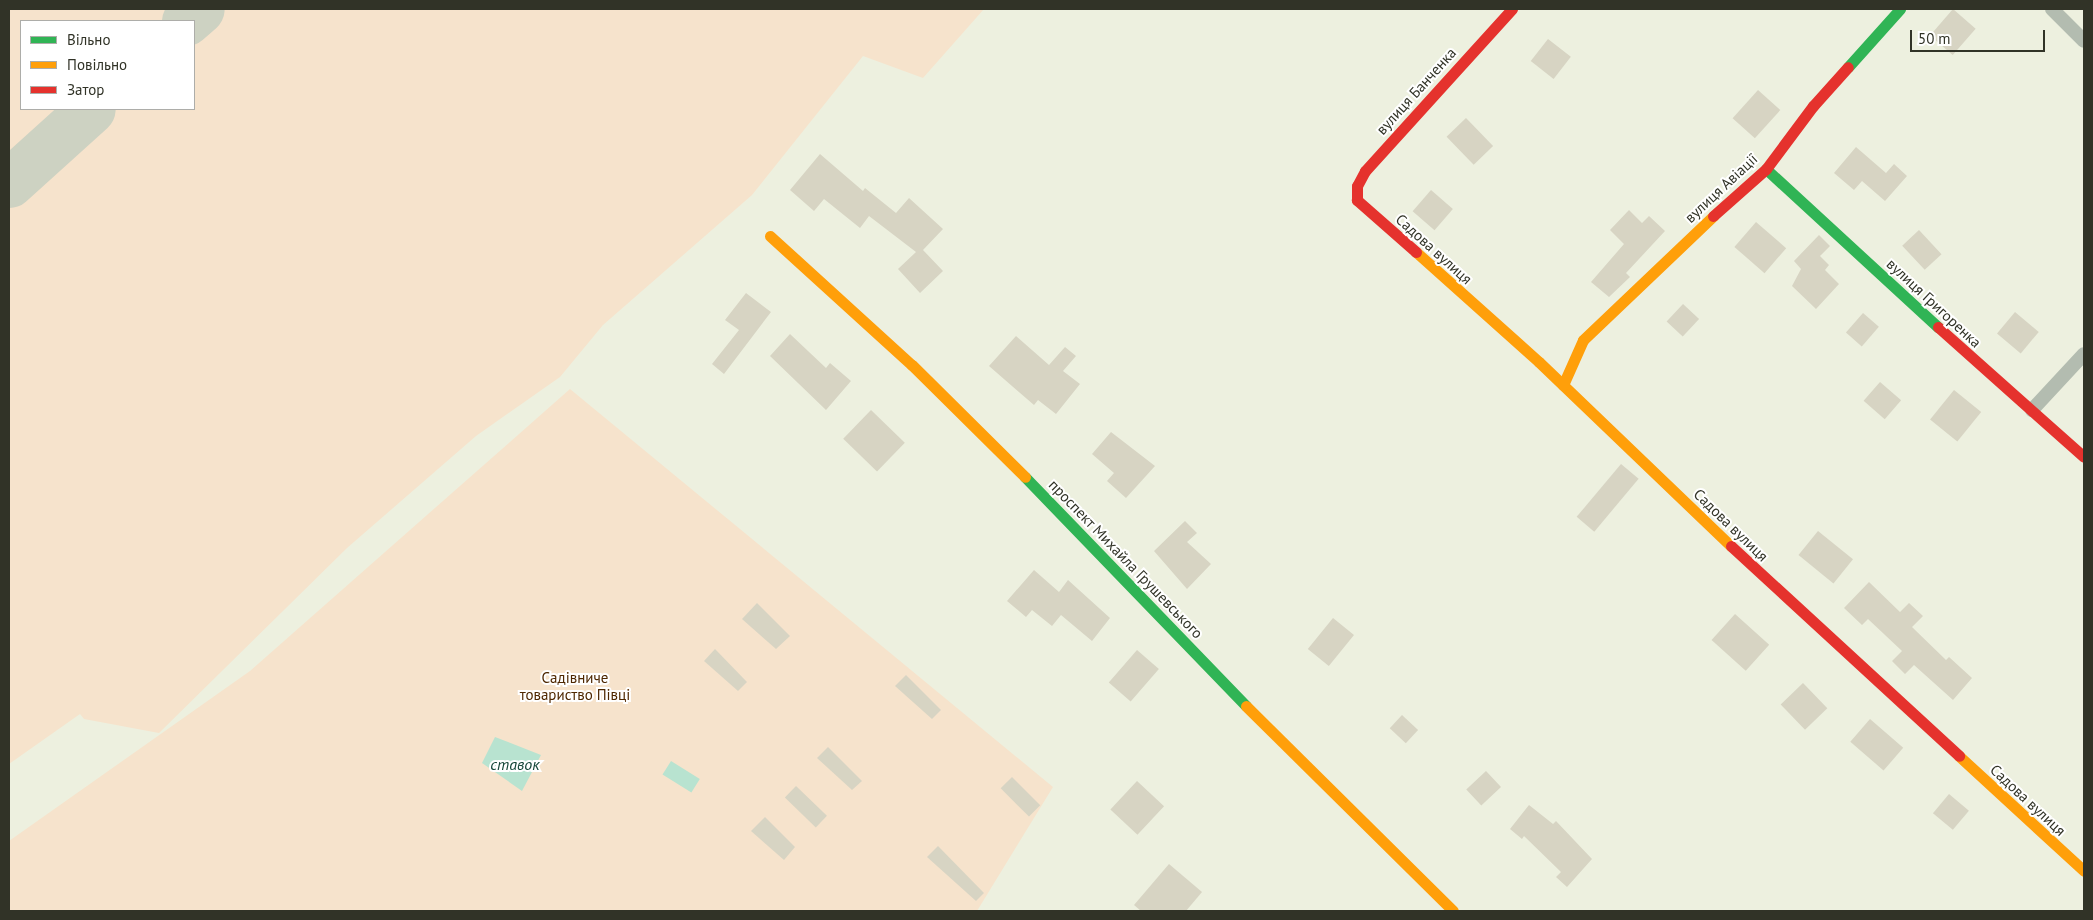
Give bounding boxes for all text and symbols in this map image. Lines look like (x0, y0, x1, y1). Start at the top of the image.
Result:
legend (20, 20, 195, 110)
scale bar (1913, 20, 2048, 52)
text: 50 m (1918, 29, 1951, 48)
text: Вільно (67, 30, 110, 49)
street label: вулиця Банченка (1372, 44, 1460, 138)
text: Повільно (67, 55, 127, 74)
text: Затор (67, 80, 104, 99)
street label: вулиця Авіації (1681, 150, 1761, 226)
street label: Садова вулиця (1392, 210, 1476, 288)
street label: вулиця Григоренка (1883, 255, 1985, 351)
street label: проспект Михайла Грушевського (1045, 476, 1207, 642)
street label: Садова вулиця (1690, 485, 1772, 565)
park label: Садівниче товариство Півці (520, 668, 630, 703)
water label: ставок (490, 754, 540, 774)
street label: Садова вулиця (1987, 761, 2069, 839)

